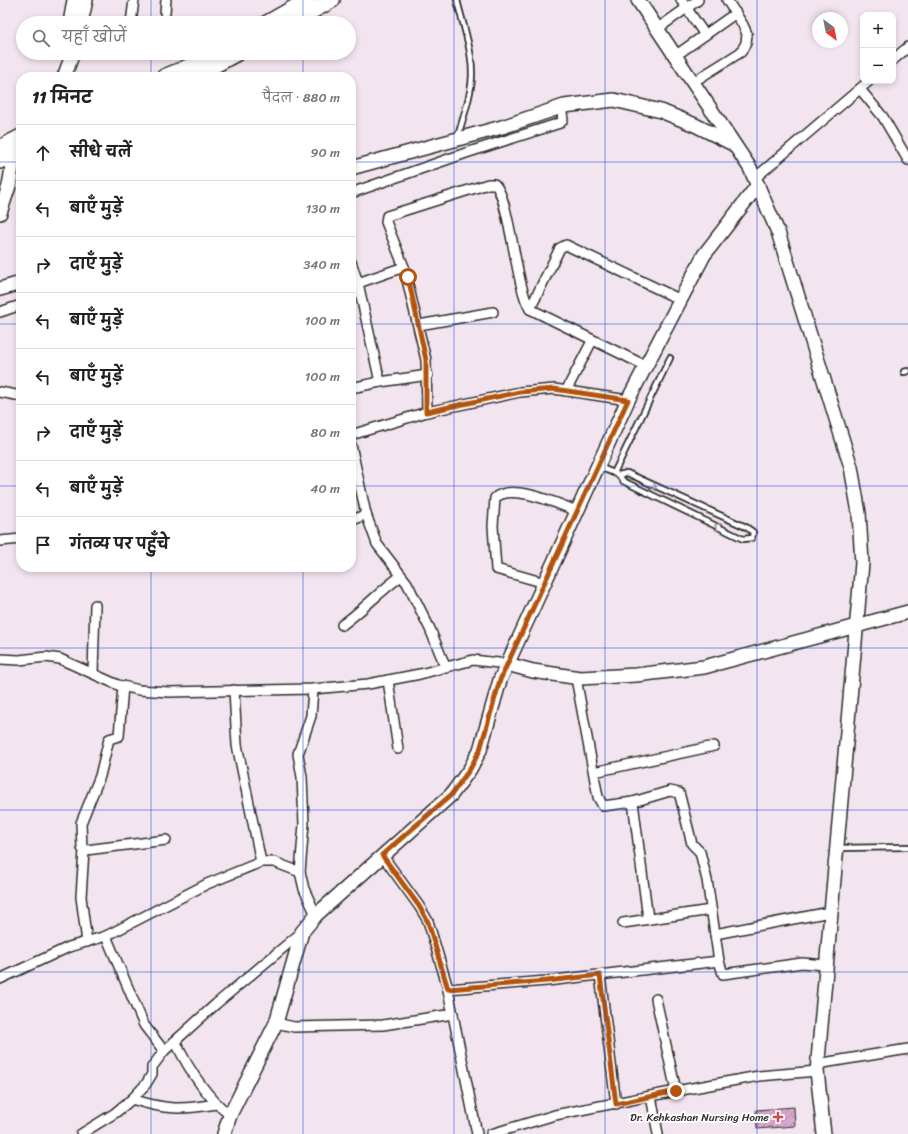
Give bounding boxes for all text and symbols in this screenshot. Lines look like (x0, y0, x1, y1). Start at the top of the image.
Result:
north arrow (812, 12, 848, 48)
map controls (860, 12, 896, 84)
button: + (860, 12, 896, 48)
search box (16, 16, 356, 60)
text: यहाँ खोजें (62, 24, 127, 50)
icon: search (30, 27, 52, 49)
button: − (860, 48, 896, 84)
text: 11 मिनट (32, 82, 92, 112)
text: पैदल · 880 m (262, 86, 340, 109)
text: सीधे चलें (70, 139, 131, 165)
text: 90 m (310, 141, 340, 164)
icon: ahead (32, 142, 54, 164)
text: बाएँ मुड़ें (70, 195, 123, 221)
text: 130 m (306, 197, 340, 220)
icon: left (32, 198, 54, 220)
text: दाएँ मुड़ें (70, 251, 122, 277)
text: 340 m (303, 253, 340, 276)
icon: right (32, 254, 54, 276)
route start (399, 268, 417, 286)
text: बाएँ मुड़ें (70, 307, 123, 333)
text: 100 m (305, 309, 340, 332)
icon: left (32, 310, 54, 332)
text: बाएँ मुड़ें (70, 363, 123, 389)
text: 100 m (305, 365, 340, 388)
icon: left (32, 366, 54, 388)
text: दाएँ मुड़ें (70, 419, 122, 445)
text: 80 m (311, 421, 340, 444)
icon: right (32, 422, 54, 444)
text: बाएँ मुड़ें (70, 475, 123, 501)
text: 40 m (310, 477, 340, 500)
icon: left (32, 478, 54, 500)
one-way arrow (650, 482, 658, 490)
one-way arrow (713, 523, 721, 531)
text: गंतव्य पर पहुँचे (70, 531, 169, 557)
icon: arrive (32, 534, 54, 556)
route end (667, 1082, 685, 1100)
place label: Dr. Kehkashan Nursing Home (630, 1108, 769, 1127)
marker: Dr. Kehkashan Nursing Home (772, 1111, 784, 1123)

